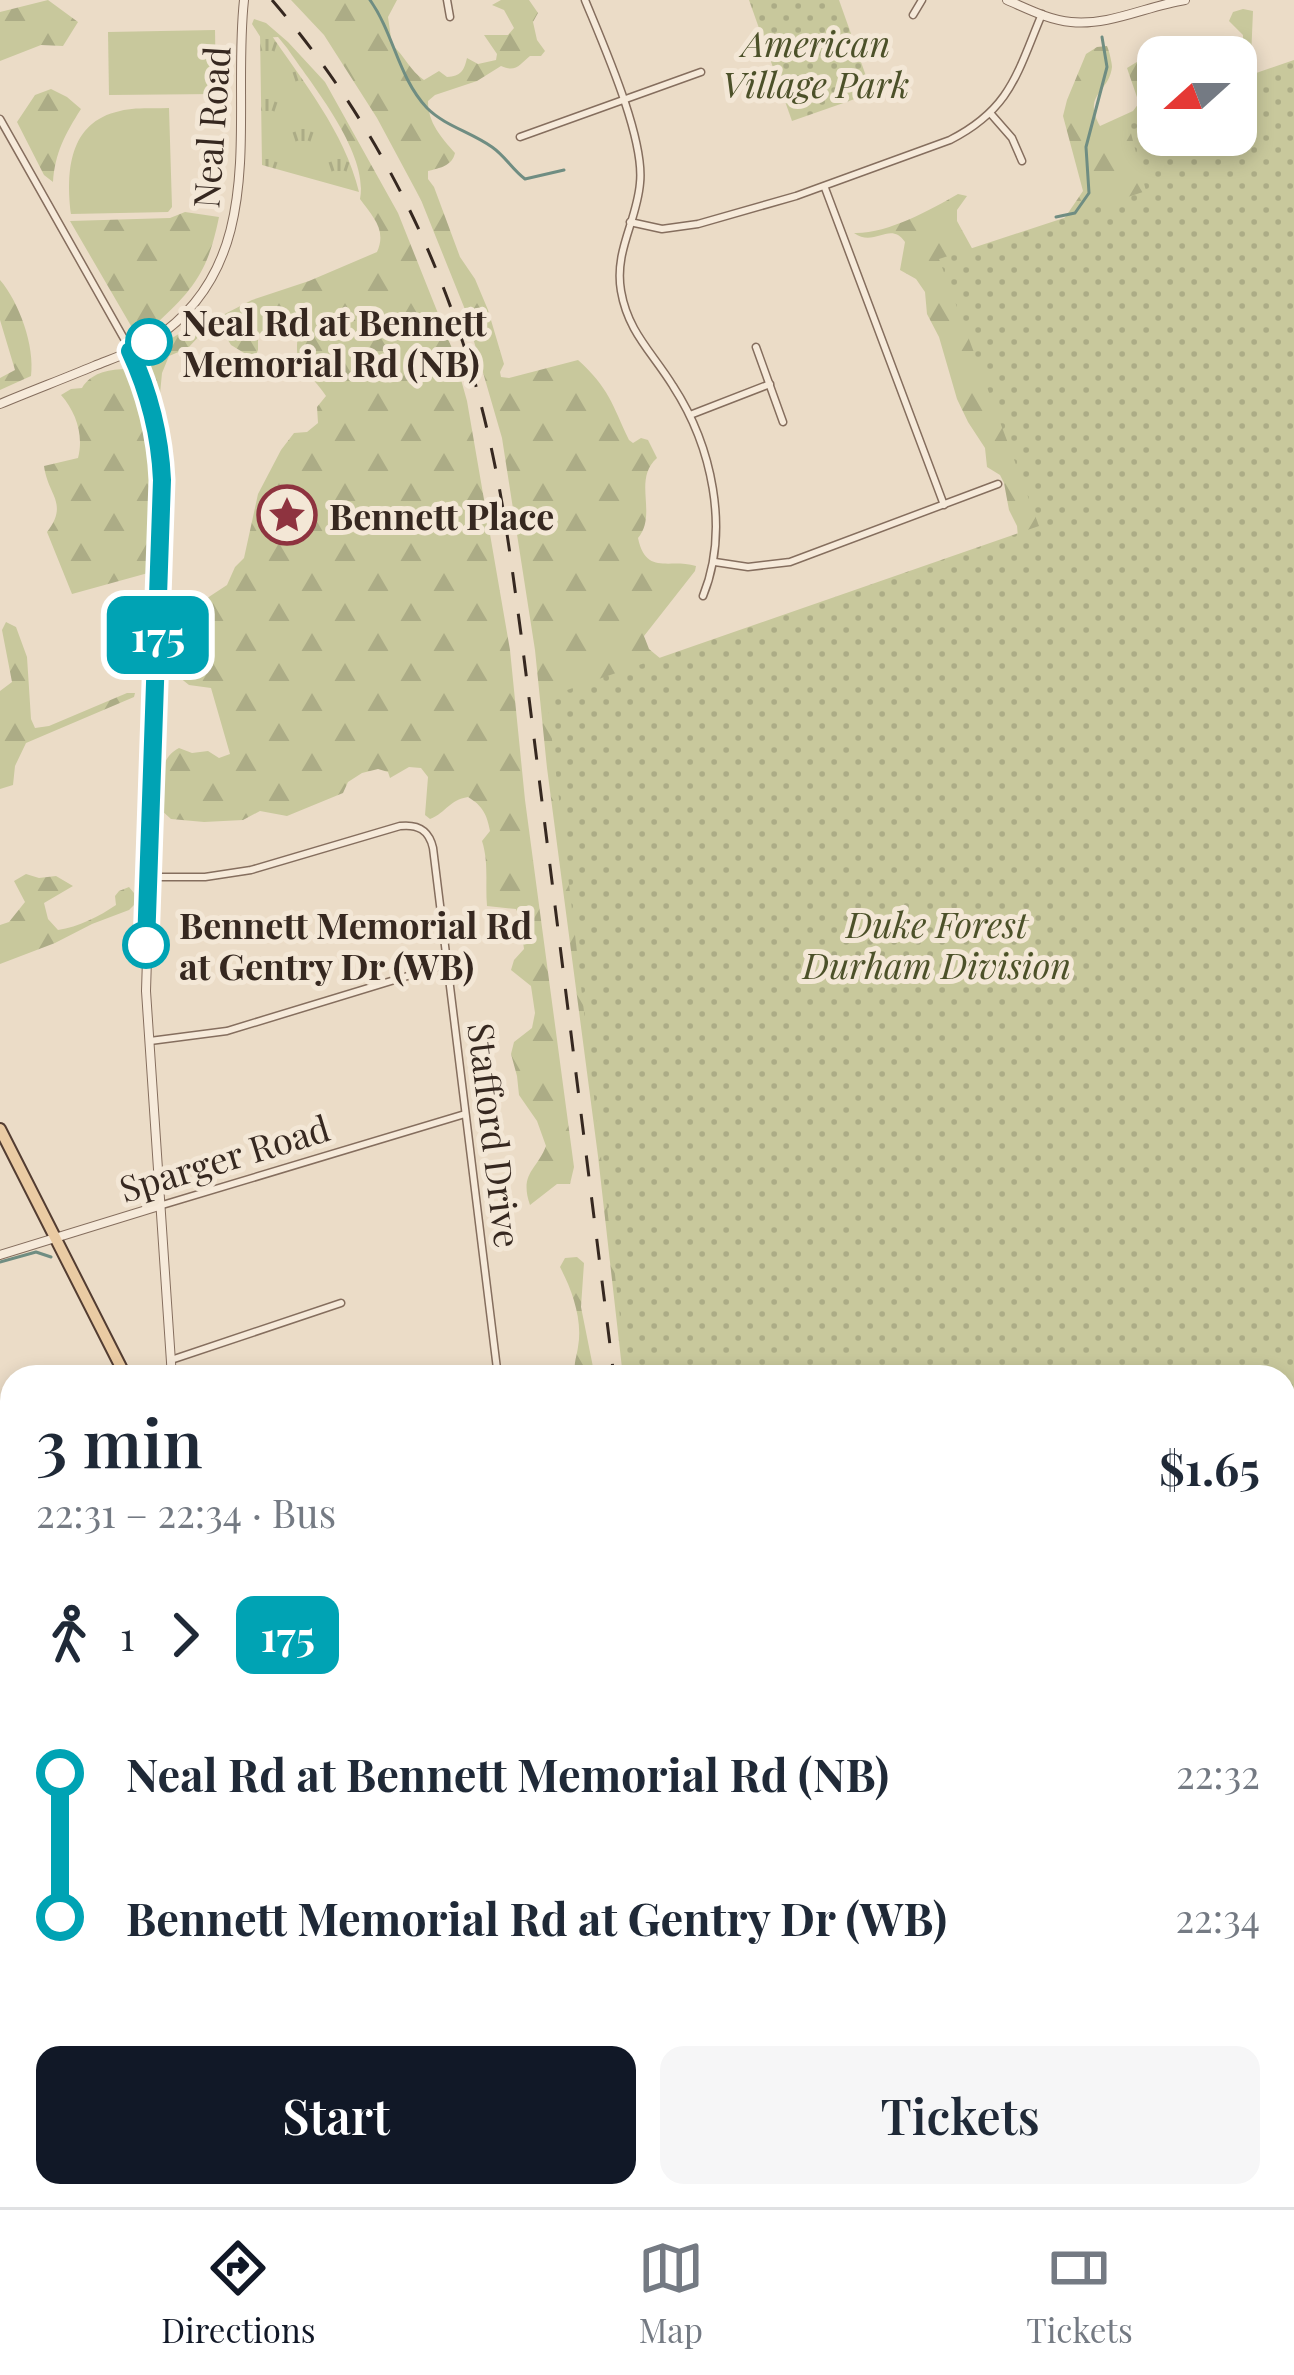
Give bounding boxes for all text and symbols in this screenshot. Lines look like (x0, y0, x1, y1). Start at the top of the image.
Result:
park label: American Village Park (722, 18, 910, 107)
north arrow (1137, 36, 1257, 156)
map controls (1137, 36, 1257, 156)
street label: Neal Road (180, 44, 240, 210)
place label: Neal Rd at Bennett Memorial Rd (NB) (182, 297, 487, 386)
marker: Neal Rd at Bennett Memorial Rd (NB) (127, 320, 171, 364)
place icon: Bennett Place (256, 484, 318, 546)
place label: Bennett Place (329, 491, 555, 539)
line badge: 175 (89, 596, 227, 674)
text: 175 (131, 607, 185, 663)
park label: Duke Forest Durham Division (801, 899, 1071, 988)
place label: Bennett Memorial Rd at Gentry Dr (WB) (179, 900, 532, 989)
marker: Bennett Memorial Rd at Gentry Dr (WB) (124, 923, 168, 967)
street label: Stafford Drive (458, 1020, 534, 1250)
street label: Sparger Road (113, 1102, 335, 1212)
text: 3 min (36, 1397, 203, 1485)
text: $1.65 (1159, 1437, 1260, 1497)
text: 22:31 – 22:34 · Bus (36, 1486, 336, 1538)
icon: walk (36, 1602, 102, 1668)
icon: forward (152, 1602, 218, 1668)
text: 175 (260, 1607, 315, 1663)
text: 1 (120, 1609, 134, 1661)
text: Neal Rd at Bennett Memorial Rd (NB) (126, 1743, 889, 1803)
text: 22:32 (1176, 1747, 1260, 1799)
text: Bennett Memorial Rd at Gentry Dr (WB) (126, 1887, 947, 1947)
text: 22:34 (1175, 1891, 1260, 1943)
button: Start (36, 2046, 636, 2184)
button: Tickets (660, 2046, 1260, 2184)
tab: Directions (161, 2235, 315, 2351)
tab: Map (638, 2235, 704, 2351)
tab: Tickets (1026, 2235, 1133, 2351)

